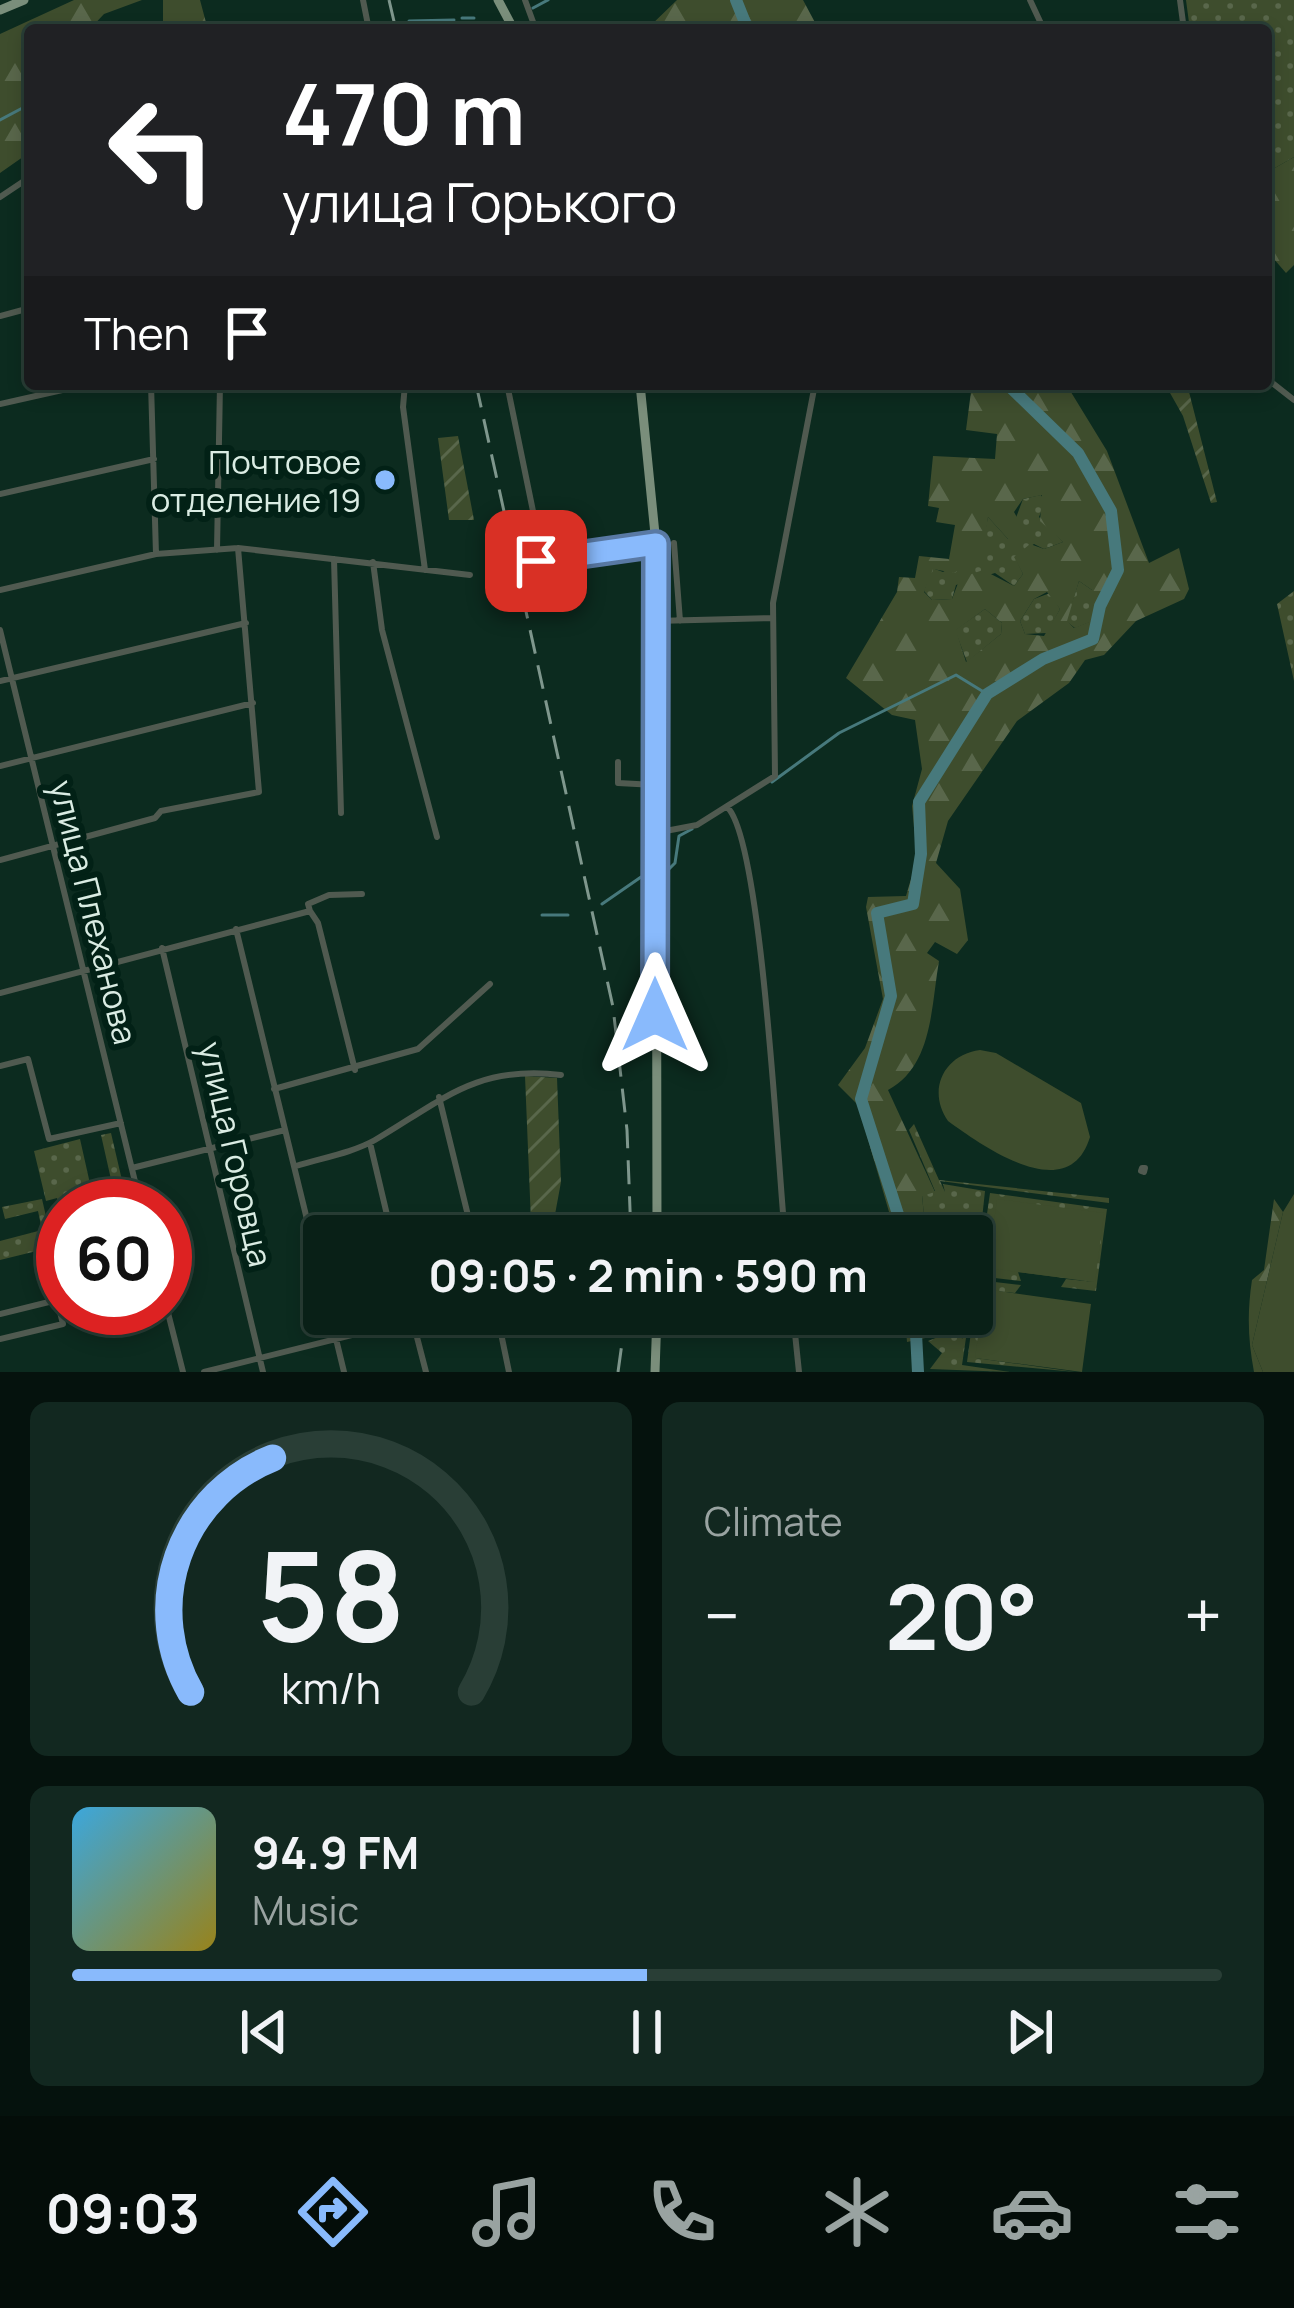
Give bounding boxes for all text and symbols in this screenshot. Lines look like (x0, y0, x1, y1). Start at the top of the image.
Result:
text: 470 m (282, 55, 526, 170)
icon: left (84, 72, 240, 228)
text: улица Горького (282, 164, 677, 238)
icon: arrive (214, 300, 280, 366)
text: Then (84, 302, 190, 364)
place label: Почтовое отделение 19 (151, 439, 361, 522)
marker: Почтовое отделение 19 (372, 467, 398, 493)
pin (485, 510, 587, 612)
icon: arrive (503, 528, 569, 594)
street label: улица Плеханова (39, 775, 149, 1049)
position arrow (592, 952, 718, 1078)
street label: улица Горовца (188, 1037, 284, 1271)
speed limit sign: 60 (36, 1179, 192, 1335)
text: 09:05 · 2 min · 590 m (428, 1244, 868, 1306)
text: Climate (704, 1494, 843, 1548)
text: 58 (256, 1508, 406, 1678)
text: 20° (885, 1554, 1038, 1677)
text: − (704, 1570, 740, 1660)
text: + (1184, 1570, 1222, 1660)
text: km/h (281, 1658, 381, 1717)
text: 94.9 FM (252, 1821, 419, 1883)
text: Music (252, 1883, 359, 1937)
icon: previous (231, 1999, 297, 2065)
icon: pause (614, 1999, 680, 2065)
icon: next (997, 1999, 1063, 2065)
icon: directions (291, 2170, 375, 2254)
icon: music (465, 2170, 549, 2254)
icon: phone (640, 2170, 724, 2254)
icon: climate (815, 2170, 899, 2254)
icon: car (990, 2170, 1074, 2254)
icon: filters (1165, 2170, 1249, 2254)
text: 09:03 (45, 2175, 200, 2249)

